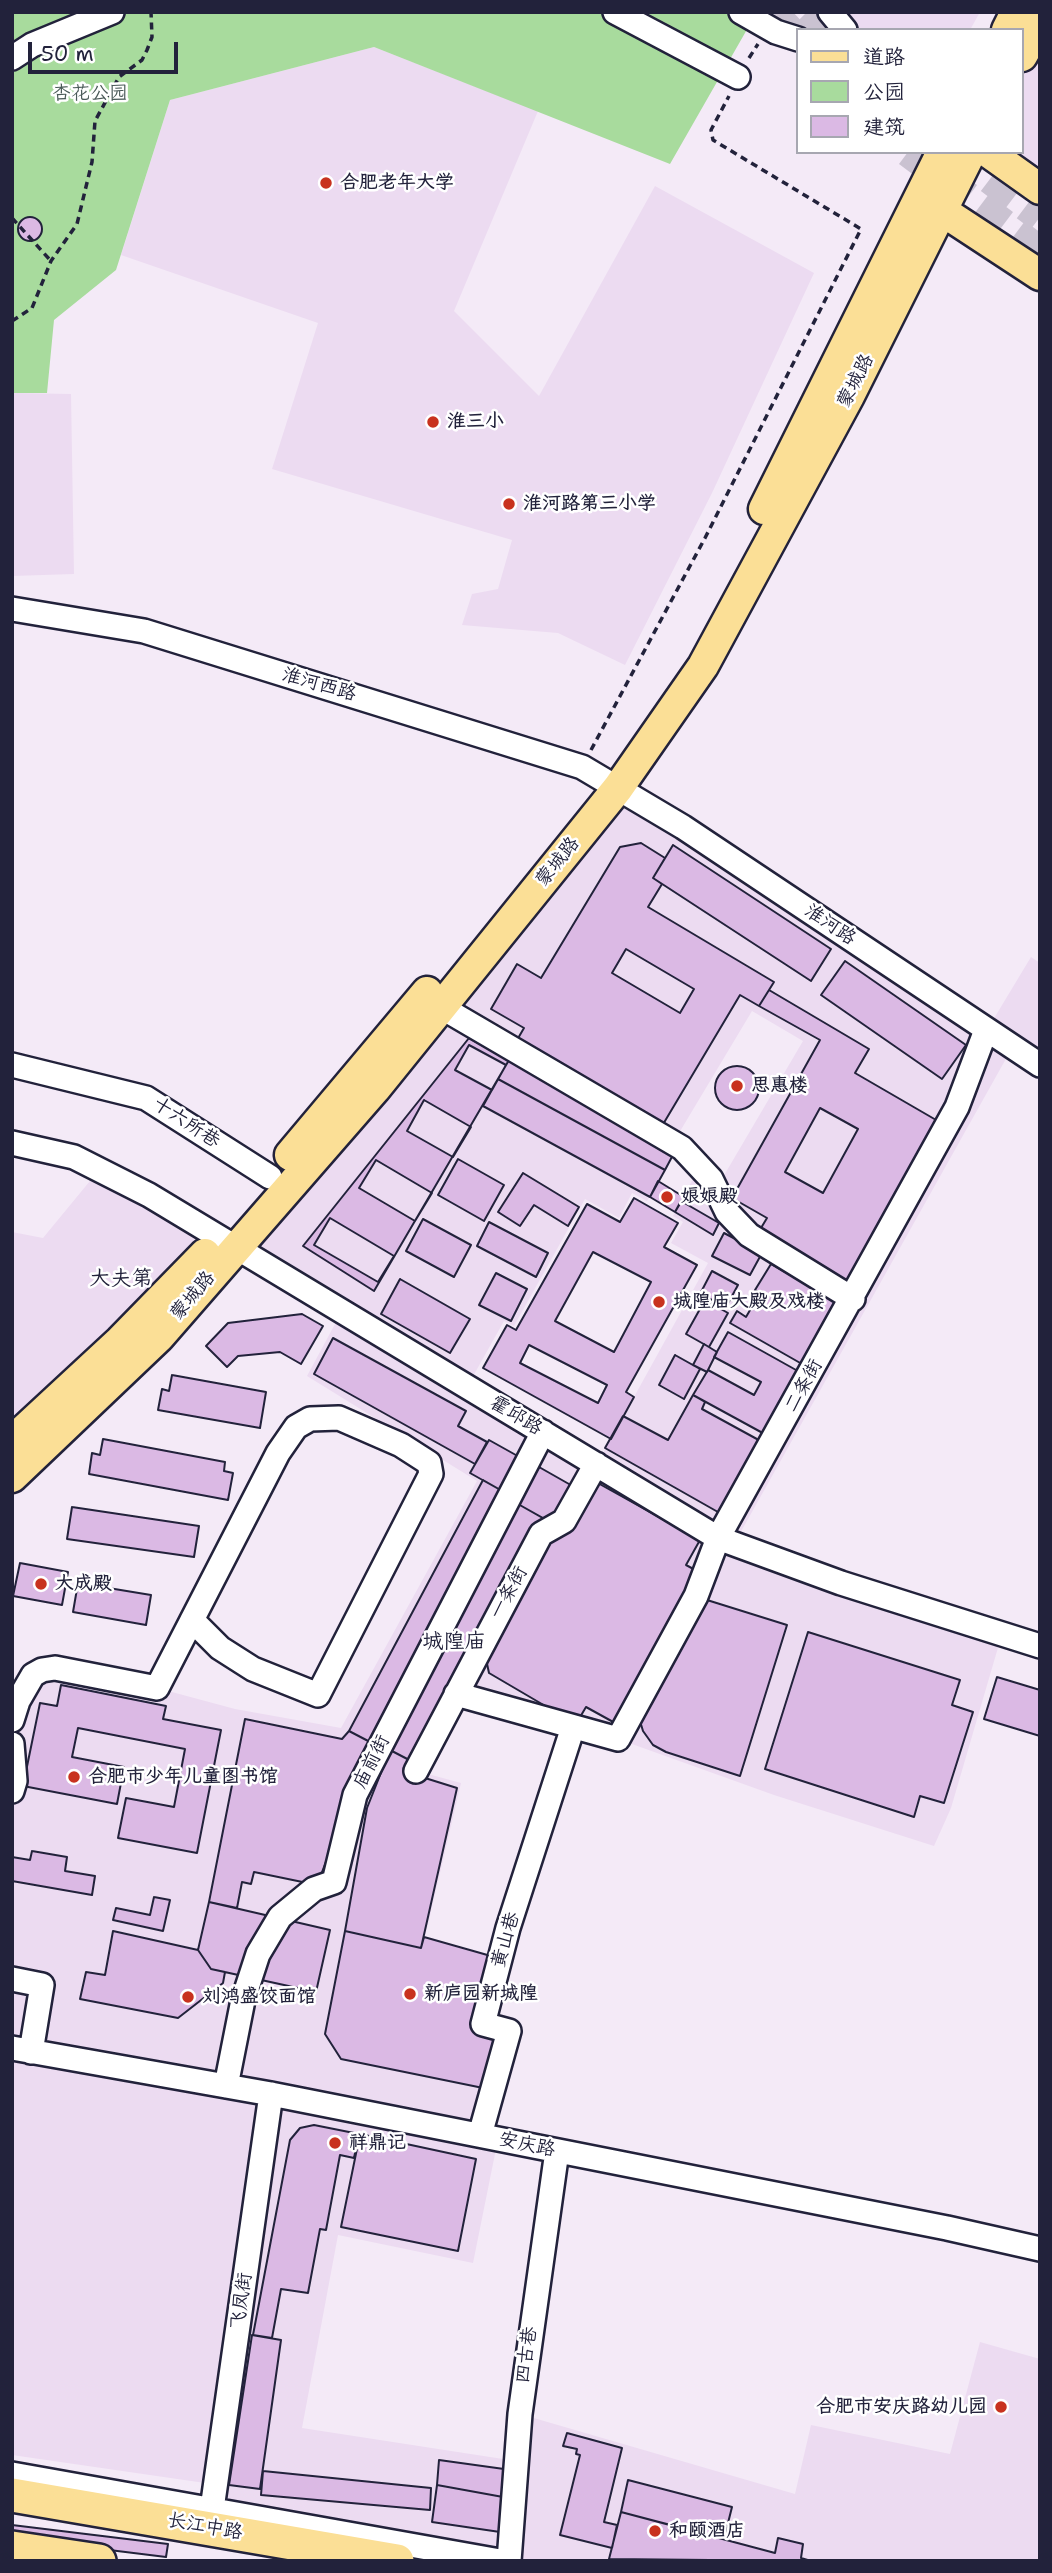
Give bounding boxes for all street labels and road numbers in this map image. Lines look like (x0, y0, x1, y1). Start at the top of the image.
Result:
street label: 蒙城路 (833, 350, 879, 412)
street label: 淮河西路 (279, 664, 359, 706)
street label: 蒙城路 (531, 833, 585, 891)
street label: 淮河路 (800, 900, 860, 950)
street label: 十六所巷 (148, 1093, 224, 1153)
street label: 蒙城路 (166, 1267, 220, 1325)
street label: 二条街 (780, 1356, 828, 1416)
street label: 霍邱路 (486, 1392, 546, 1440)
street label: 一条街 (485, 1563, 533, 1623)
street label: 庙前街 (349, 1731, 395, 1793)
street label: 黄山巷 (487, 1909, 525, 1971)
street label: 安庆路 (497, 2128, 557, 2162)
street label: 飞凤街 (227, 2271, 257, 2331)
street label: 四古巷 (512, 2325, 542, 2385)
street label: 长江中路 (166, 2509, 244, 2545)

